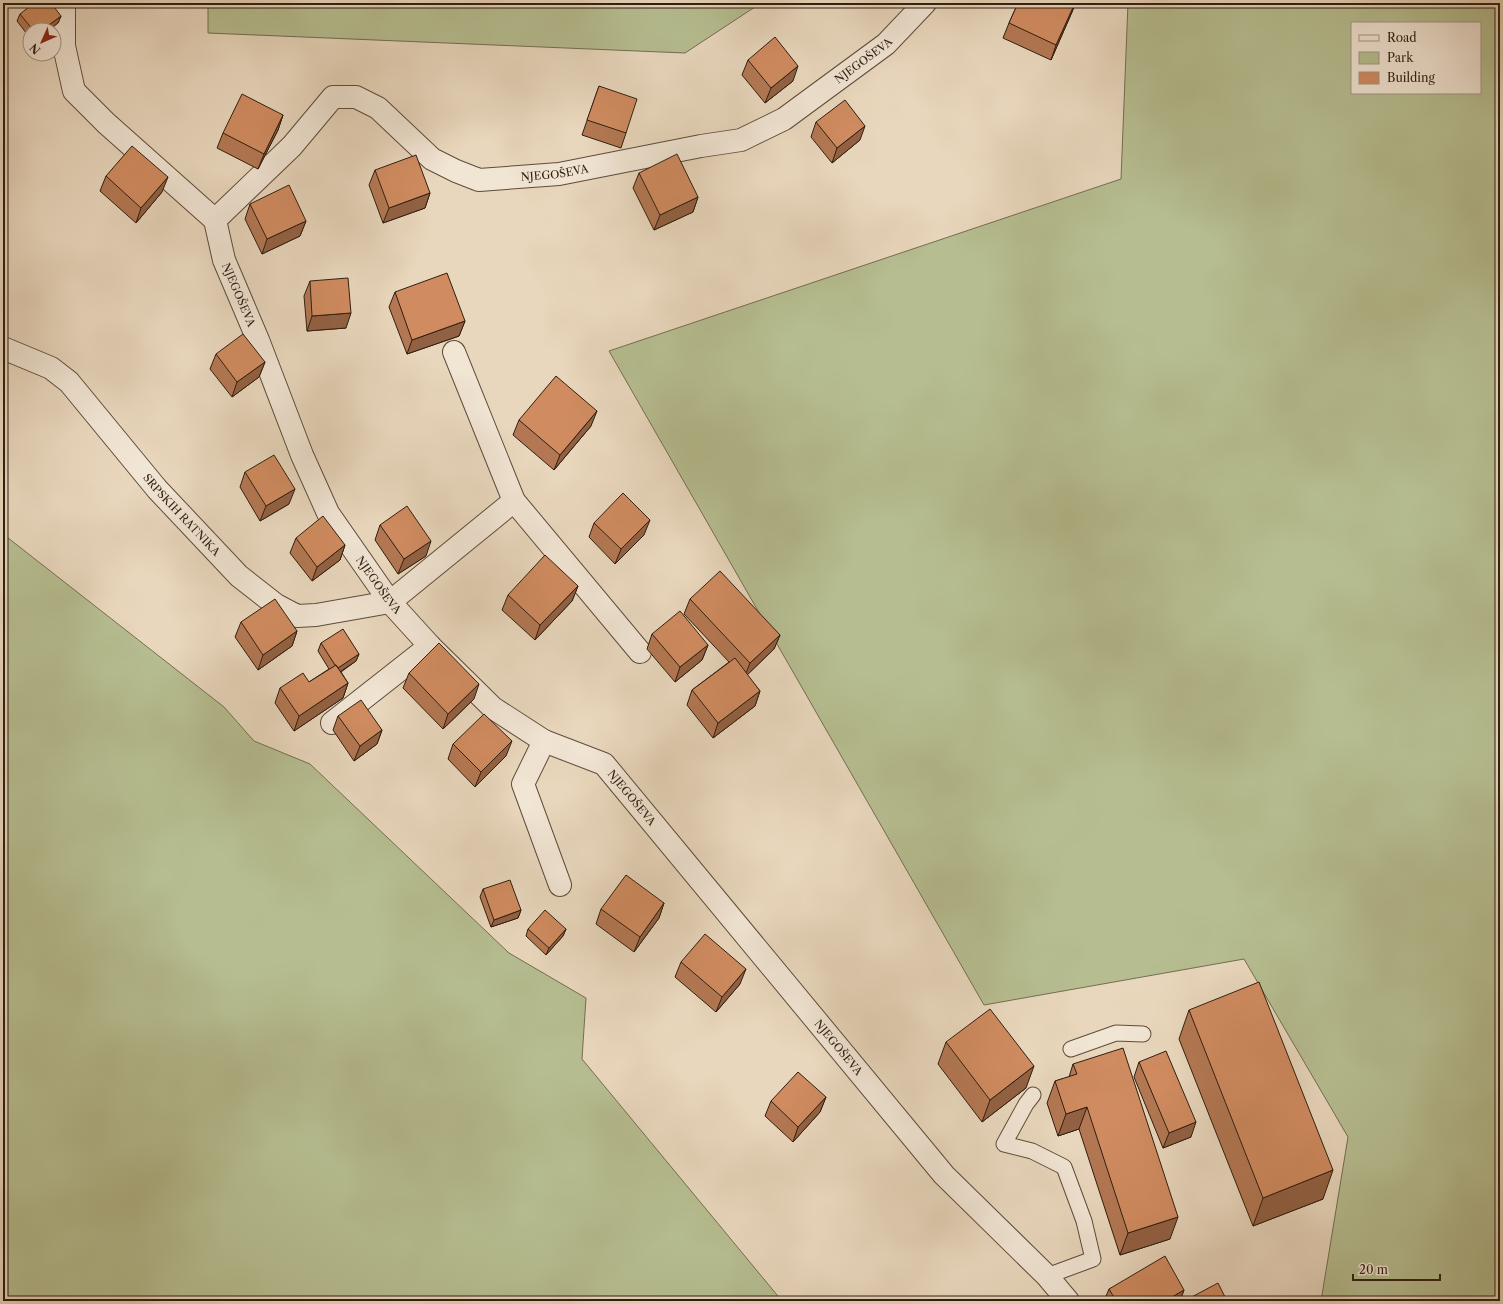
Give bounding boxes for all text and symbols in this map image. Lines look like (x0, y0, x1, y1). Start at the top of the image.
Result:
north arrow (22, 22, 62, 62)
legend (1351, 22, 1481, 94)
text: Road (1387, 30, 1417, 45)
street label: NJEGOŠEVA (832, 34, 896, 86)
text: N (26, 40, 43, 57)
text: Park (1387, 50, 1414, 65)
text: Building (1387, 70, 1435, 85)
street label: NJEGOŠEVA (520, 161, 590, 184)
street label: NJEGOŠEVA (219, 261, 259, 330)
street label: SRPSKIH RATNIKA (140, 471, 224, 559)
street label: NJEGOŠEVA (353, 553, 405, 617)
street label: NJEGOŠEVA (605, 767, 660, 829)
street label: NJEGOŠEVA (811, 1017, 866, 1079)
scale bar (1353, 1256, 1440, 1282)
text: 20 m (1359, 1262, 1388, 1277)

